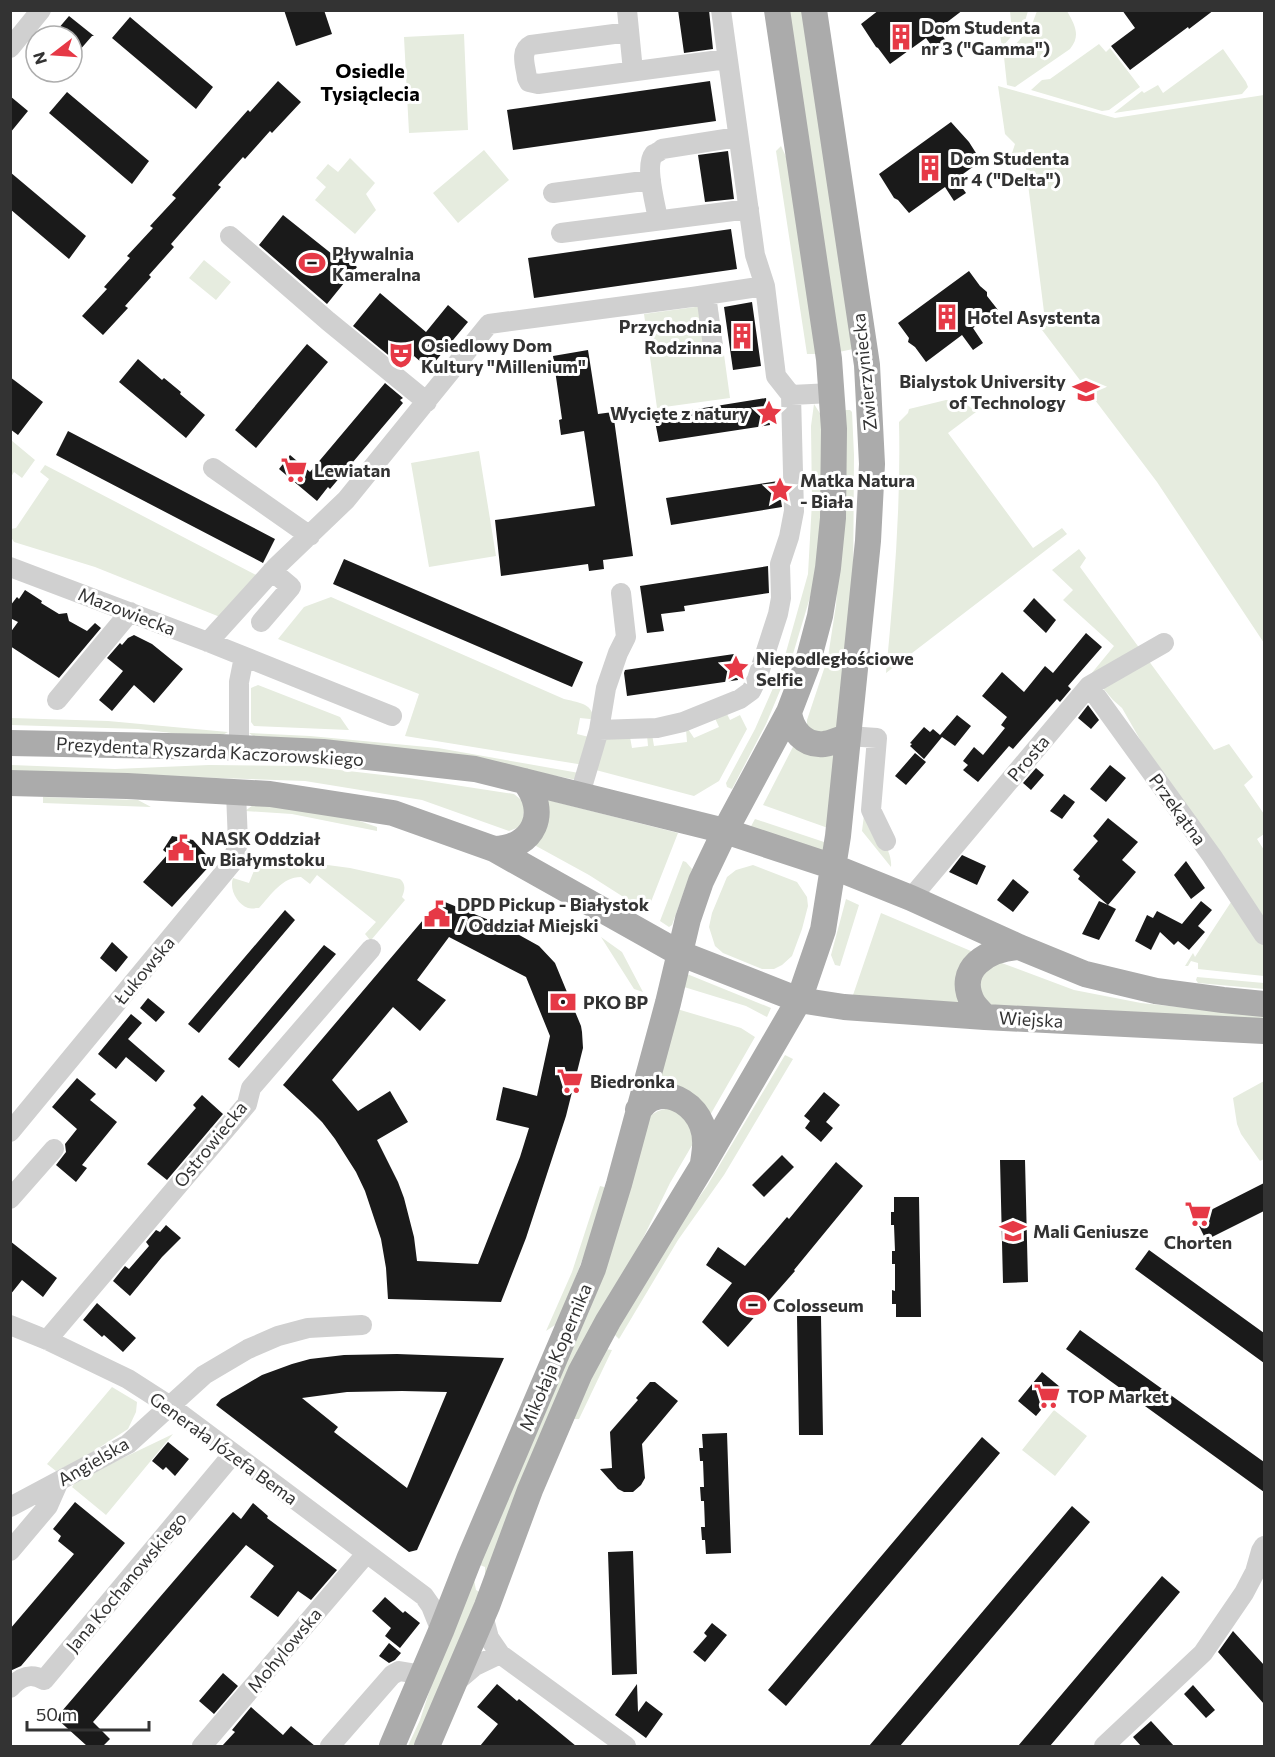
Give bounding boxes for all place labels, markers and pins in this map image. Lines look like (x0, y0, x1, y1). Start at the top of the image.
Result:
place label: Dom Studenta nr 3 ("Gamma") (921, 16, 1050, 59)
building icon: Dom Studenta nr 3 ("Gamma") (886, 22, 916, 52)
place label: Dom Studenta nr 4 ("Delta") (950, 147, 1069, 190)
building icon: Dom Studenta nr 4 ("Delta") (915, 153, 945, 183)
place label: Pływalnia Kameralna (332, 242, 421, 285)
sports icon: Pływalnia Kameralna (297, 248, 327, 278)
building icon: Hotel Asystenta (932, 302, 962, 332)
place label: Hotel Asystenta (967, 306, 1100, 328)
place label: Przychodnia Rodzinna (619, 315, 722, 358)
building icon: Przychodnia Rodzinna (727, 321, 757, 351)
place label: Osiedlowy Dom Kultury "Millenium" (421, 334, 586, 377)
theatre icon: Osiedlowy Dom Kultury "Millenium" (386, 340, 416, 370)
place label: Bialystok University of Technology (899, 370, 1066, 413)
school or university icon: Bialystok University of Technology (1071, 376, 1101, 406)
place icon: Wycięte z natury (754, 398, 784, 428)
place label: Wycięte z natury (610, 402, 749, 424)
supermarket icon: Lewiatan (279, 455, 309, 485)
place label: Lewiatan (314, 459, 391, 481)
place label: Matka Natura - Biała (800, 469, 915, 512)
place icon: Matka Natura - Biała (765, 475, 795, 505)
place label: Niepodległościowe Selfie (756, 647, 914, 690)
place icon: Niepodległościowe Selfie (721, 653, 751, 683)
place label: NASK Oddział w Białymstoku (201, 827, 325, 870)
public building icon: NASK Oddział w Białymstoku (166, 833, 196, 863)
place label: DPD Pickup - Białystok / Oddział Miejski (457, 893, 650, 936)
public building icon: DPD Pickup - Białystok / Oddział Miejski (422, 899, 452, 929)
bank icon: PKO BP (548, 987, 578, 1017)
place label: PKO BP (583, 991, 649, 1013)
supermarket icon: Biedronka (555, 1066, 585, 1096)
place label: Biedronka (590, 1070, 675, 1092)
supermarket icon: Chorten (1183, 1199, 1213, 1229)
school or university icon: Mali Geniusze (998, 1216, 1028, 1246)
place label: Mali Geniusze (1033, 1220, 1148, 1242)
place label: Chorten (1164, 1231, 1232, 1253)
sports icon: Colosseum (738, 1290, 768, 1320)
place label: Colosseum (773, 1294, 864, 1316)
supermarket icon: TOP Market (1032, 1381, 1062, 1411)
place label: TOP Market (1067, 1385, 1169, 1407)

